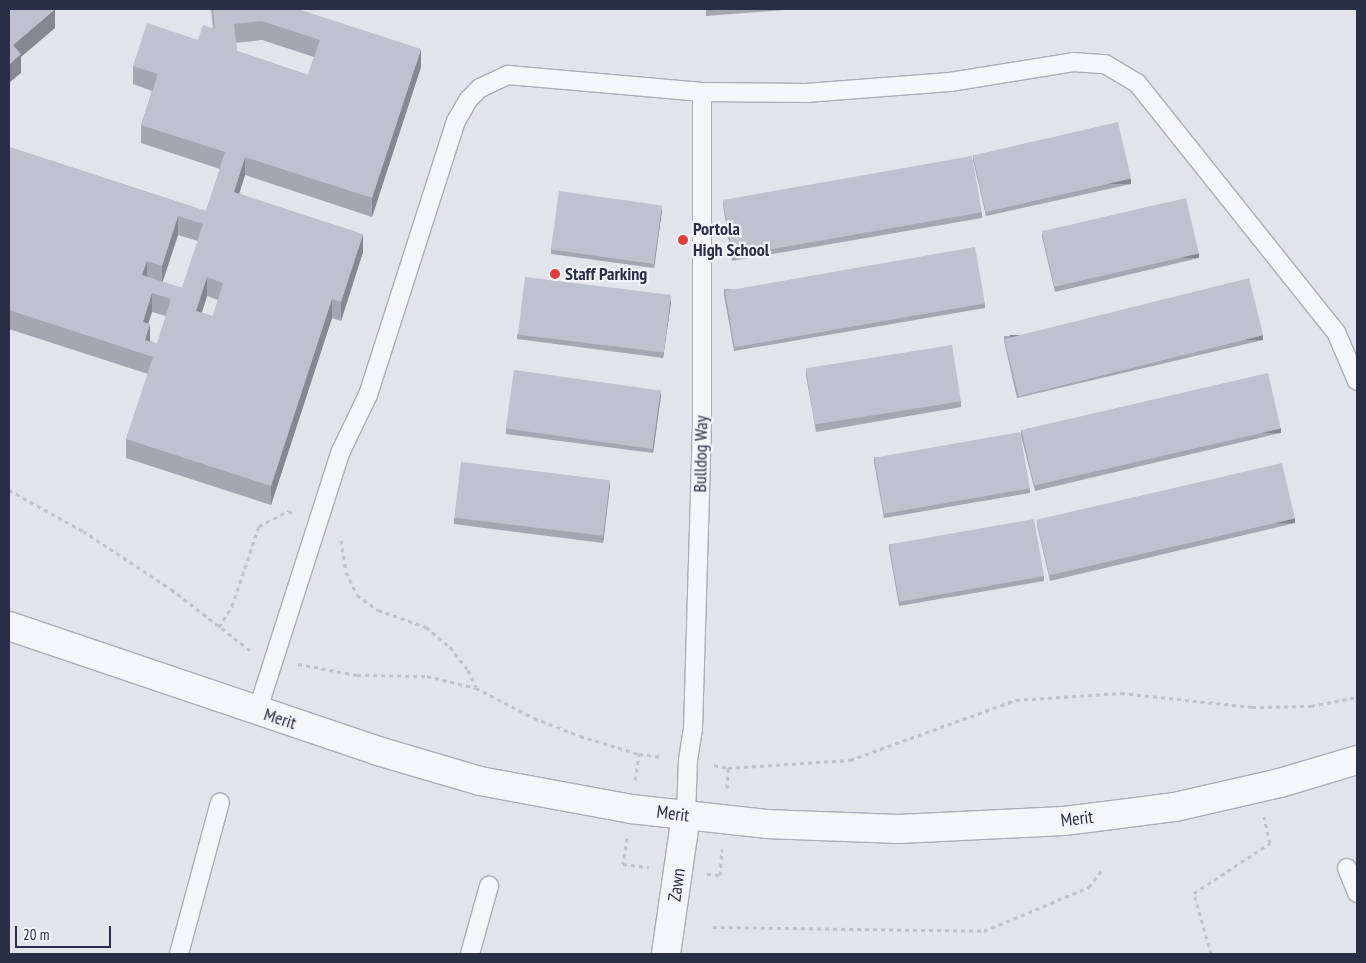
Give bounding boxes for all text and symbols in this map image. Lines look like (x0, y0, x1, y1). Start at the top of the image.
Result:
place label: Portola High School (693, 219, 769, 262)
marker: Portola High School (677, 234, 689, 246)
place label: Staff Parking (565, 263, 647, 285)
marker: Staff Parking (549, 268, 561, 280)
street label: Bulldog Way (690, 415, 712, 493)
street label: Merit (261, 704, 299, 734)
street label: Merit (655, 801, 691, 827)
street label: Merit (1059, 806, 1095, 832)
street label: Zawn (664, 867, 690, 903)
scale bar (18, 916, 114, 948)
text: 20 m (23, 925, 49, 944)

